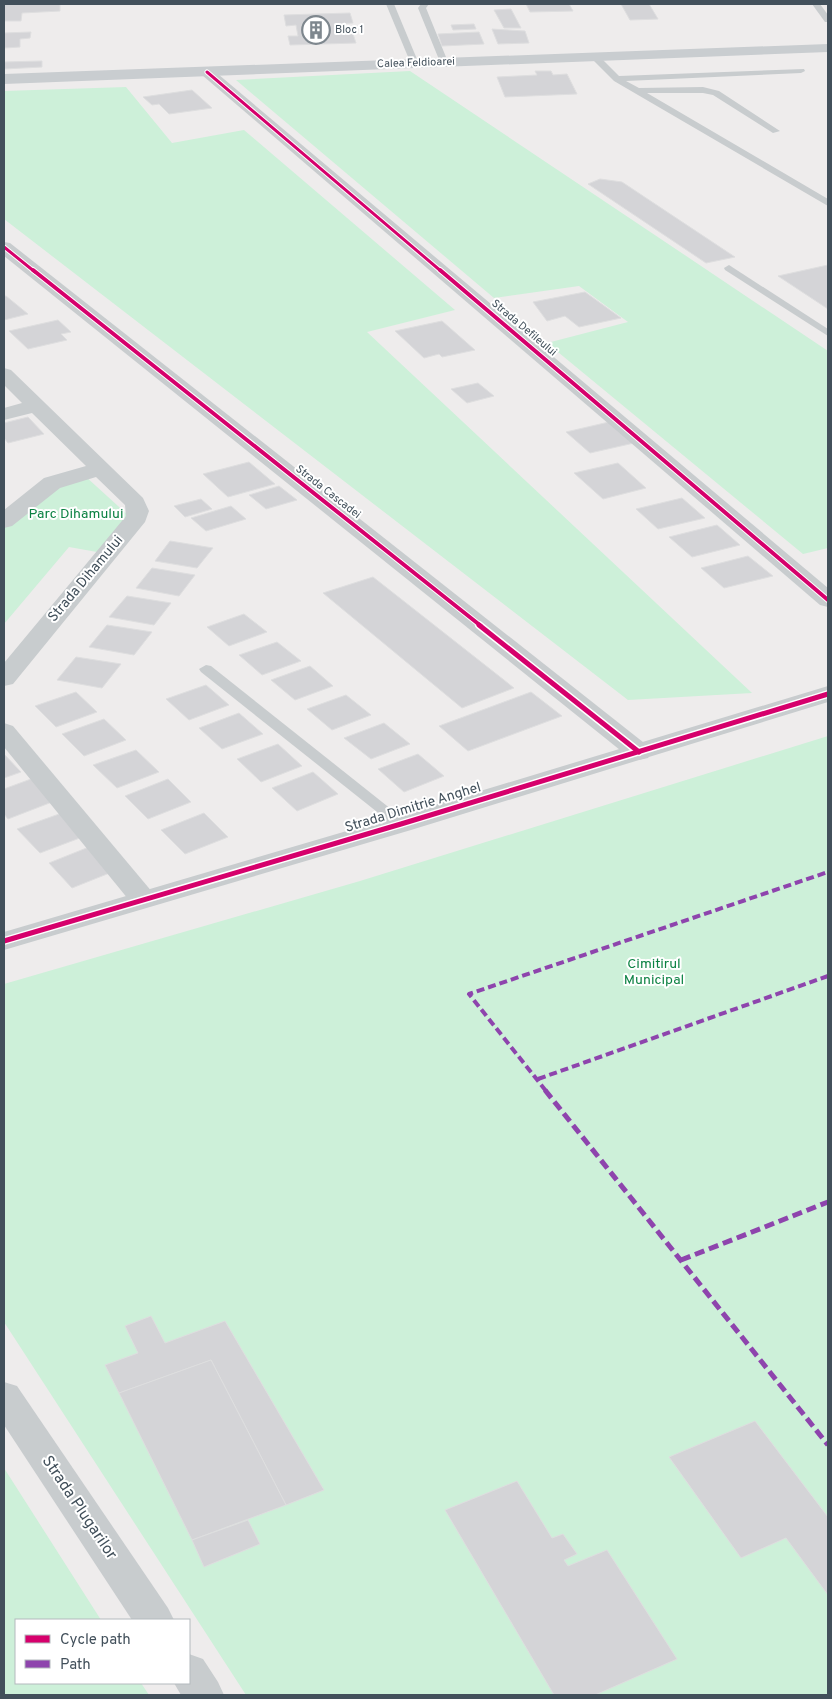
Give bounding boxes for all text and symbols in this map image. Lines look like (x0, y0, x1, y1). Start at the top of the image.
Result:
building icon: Bloc 1 (301, 15, 331, 45)
place label: Bloc 1 (335, 23, 364, 37)
street label: Calea Feldioarei (377, 55, 455, 71)
street label: Strada Defileului (488, 297, 560, 359)
street label: Strada Cascadei (293, 462, 363, 522)
park label: Parc Dihamului (29, 506, 123, 523)
street label: Strada Dihamului (45, 532, 127, 626)
street label: Strada Dimitrie Anghel (343, 779, 483, 837)
park label: Cimitirul Municipal (624, 956, 684, 989)
street label: Strada Plugarilor (37, 1452, 121, 1564)
legend (15, 1619, 190, 1684)
text: Cycle path (60, 1631, 131, 1650)
text: Path (60, 1656, 91, 1675)

